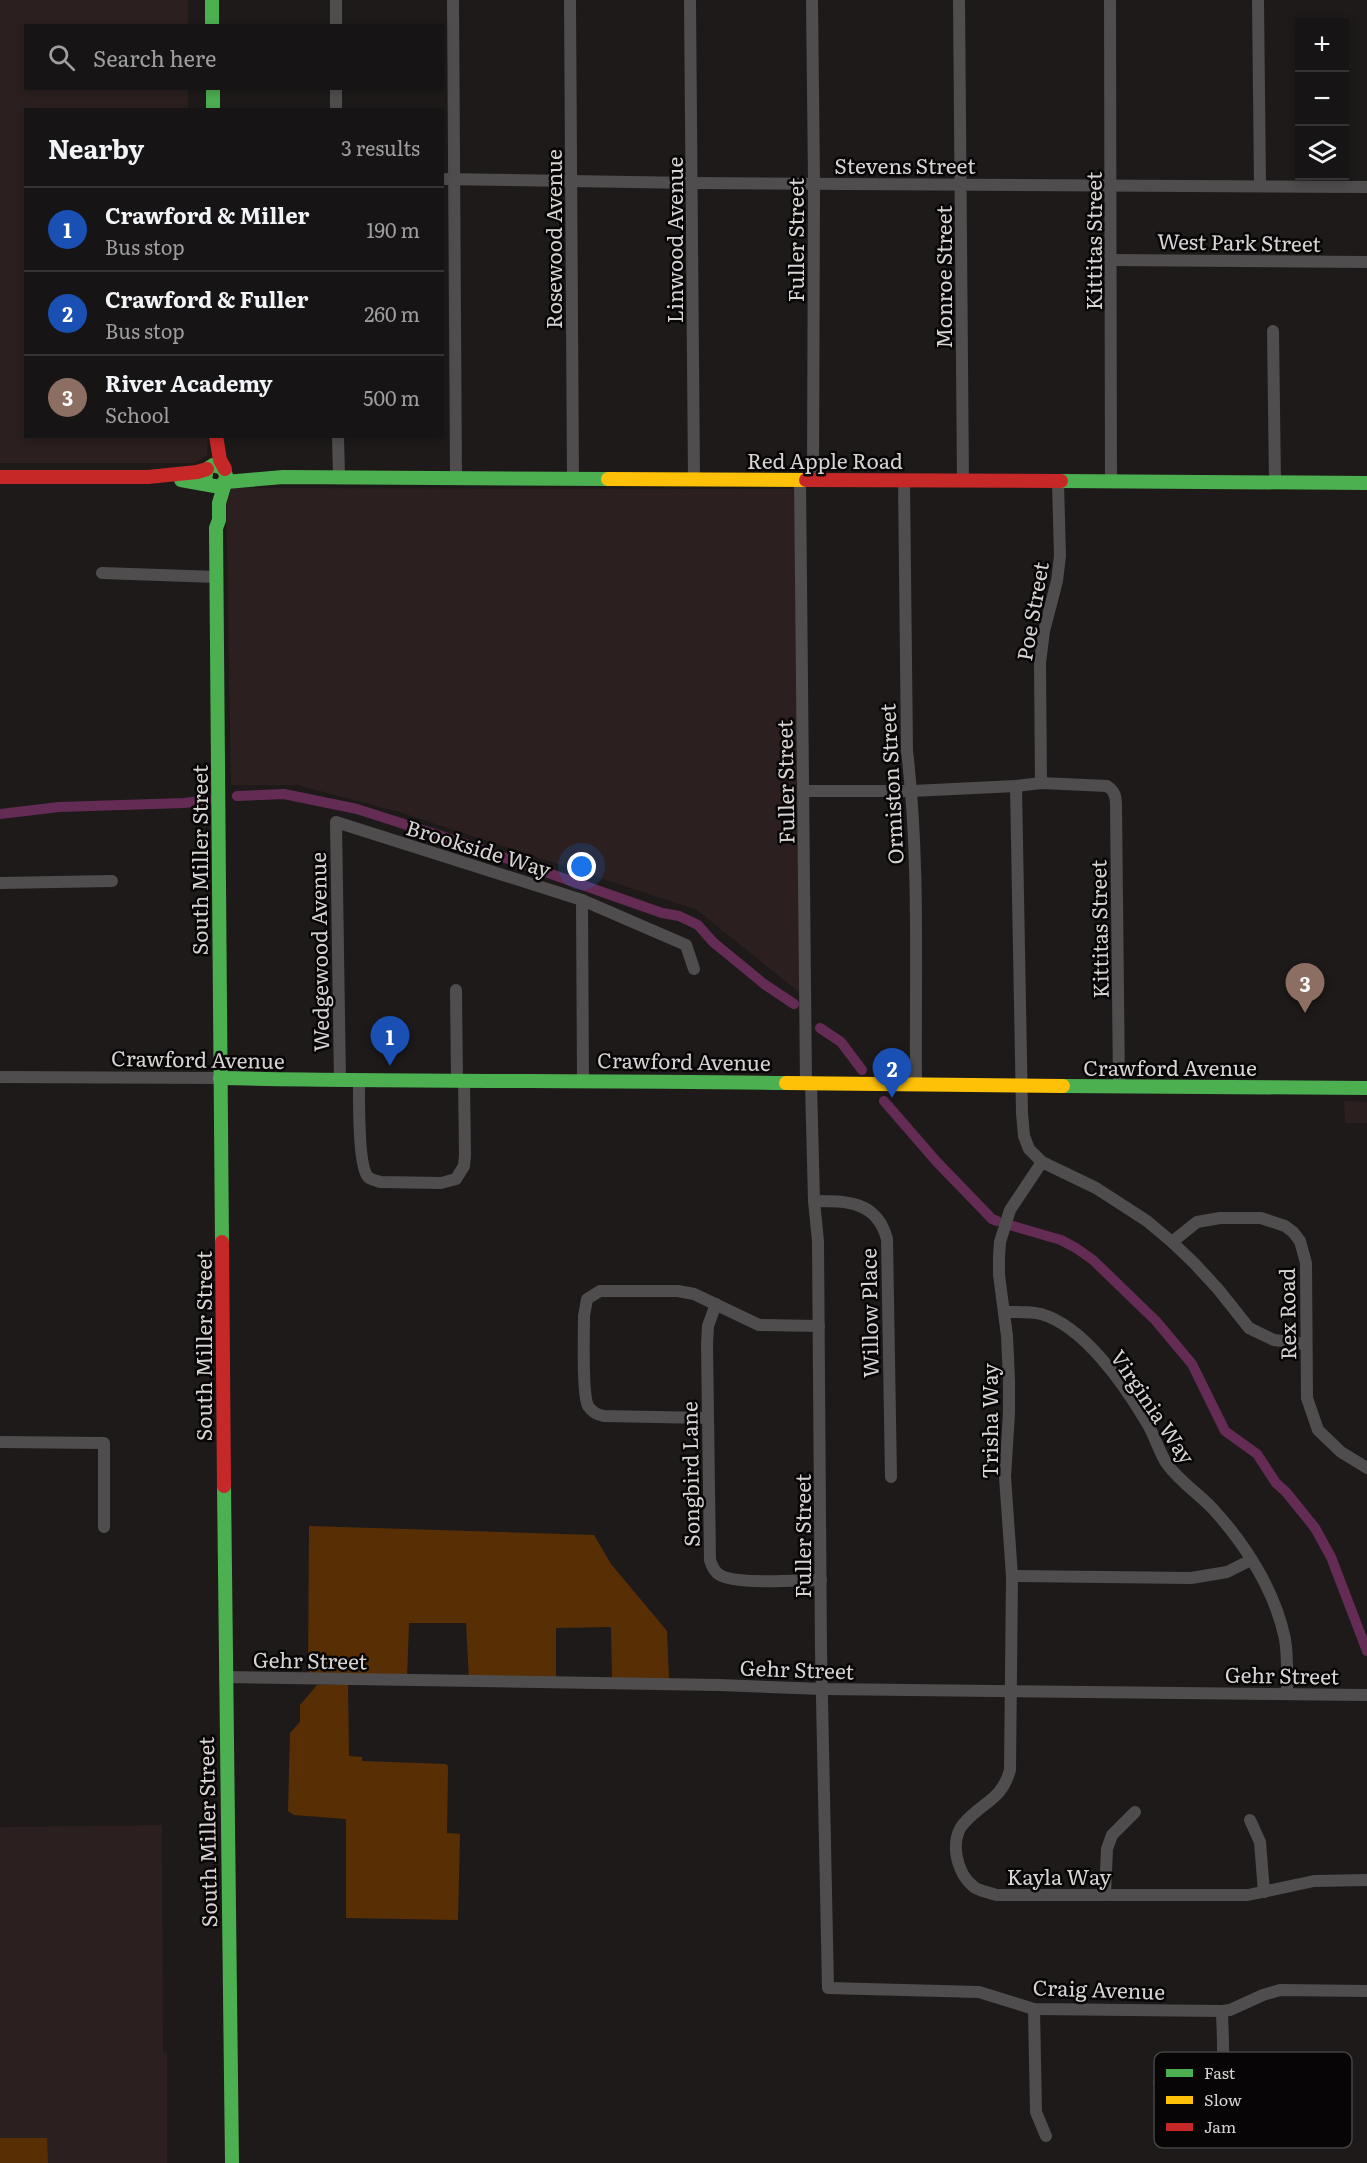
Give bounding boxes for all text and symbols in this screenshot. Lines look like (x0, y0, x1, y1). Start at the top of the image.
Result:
map controls (1295, 18, 1349, 180)
button: + (1295, 18, 1349, 72)
search box (24, 24, 444, 90)
icon: search (45, 41, 78, 74)
text: Search here (93, 41, 216, 74)
button: − (1295, 72, 1349, 126)
button: layers (1295, 126, 1349, 180)
text: Nearby (48, 128, 144, 167)
text: 3 results (341, 132, 420, 162)
street label: Rosewood Avenue (537, 149, 568, 329)
street label: Stevens Street (834, 149, 976, 180)
street label: Linwood Avenue (658, 157, 689, 323)
street label: Kittitas Street (1077, 171, 1108, 310)
street label: Fuller Street (779, 177, 810, 302)
text: Crawford & Miller (105, 198, 309, 231)
street label: Monroe Street (927, 205, 958, 349)
text: 1 (63, 214, 72, 244)
text: 190 m (366, 214, 420, 244)
street label: West Park Street (1157, 224, 1322, 258)
text: Bus stop (105, 231, 185, 261)
text: Crawford & Fuller (105, 282, 309, 315)
text: 2 (62, 298, 73, 328)
text: 260 m (364, 298, 420, 328)
text: Bus stop (105, 315, 185, 345)
text: River Academy (105, 366, 273, 399)
text: 3 (62, 382, 73, 412)
text: 500 m (363, 382, 420, 412)
text: School (105, 399, 170, 429)
street label: Red Apple Road (747, 444, 903, 475)
street label: Poe Street (1007, 559, 1055, 663)
street label: Ormiston Street (870, 702, 910, 865)
street label: Fuller Street (767, 719, 801, 845)
street label: South Miller Street (183, 764, 214, 955)
street label: Brookside Way (403, 810, 556, 884)
street label: Wedgewood Avenue (301, 852, 335, 1052)
your location (567, 852, 596, 881)
street label: Kittitas Street (1081, 859, 1115, 999)
pin: 3 (1286, 964, 1324, 1013)
pin: 1 (370, 1016, 410, 1066)
street label: Crawford Avenue (111, 1041, 285, 1075)
street label: Crawford Avenue (597, 1043, 771, 1077)
pin: 2 (872, 1048, 912, 1098)
street label: Crawford Avenue (1083, 1051, 1257, 1082)
street label: Willow Place (851, 1248, 885, 1378)
street label: South Miller Street (187, 1250, 218, 1441)
street label: Rex Road (1270, 1267, 1302, 1361)
street label: Virginia Way (1104, 1343, 1204, 1470)
street label: Trisha Way (973, 1362, 1004, 1479)
street label: Songbird Lane (672, 1401, 706, 1547)
street label: Fuller Street (786, 1473, 817, 1598)
street label: Gehr Street (253, 1643, 368, 1676)
street label: Gehr Street (739, 1651, 855, 1686)
street label: Gehr Street (1225, 1658, 1340, 1691)
street label: South Miller Street (189, 1736, 223, 1928)
street label: Kayla Way (1007, 1860, 1112, 1891)
street label: Craig Avenue (1032, 1970, 1166, 2006)
legend (1154, 2052, 1352, 2148)
text: Fast (1204, 2060, 1236, 2084)
text: Slow (1204, 2087, 1242, 2111)
text: Jam (1204, 2114, 1237, 2138)

